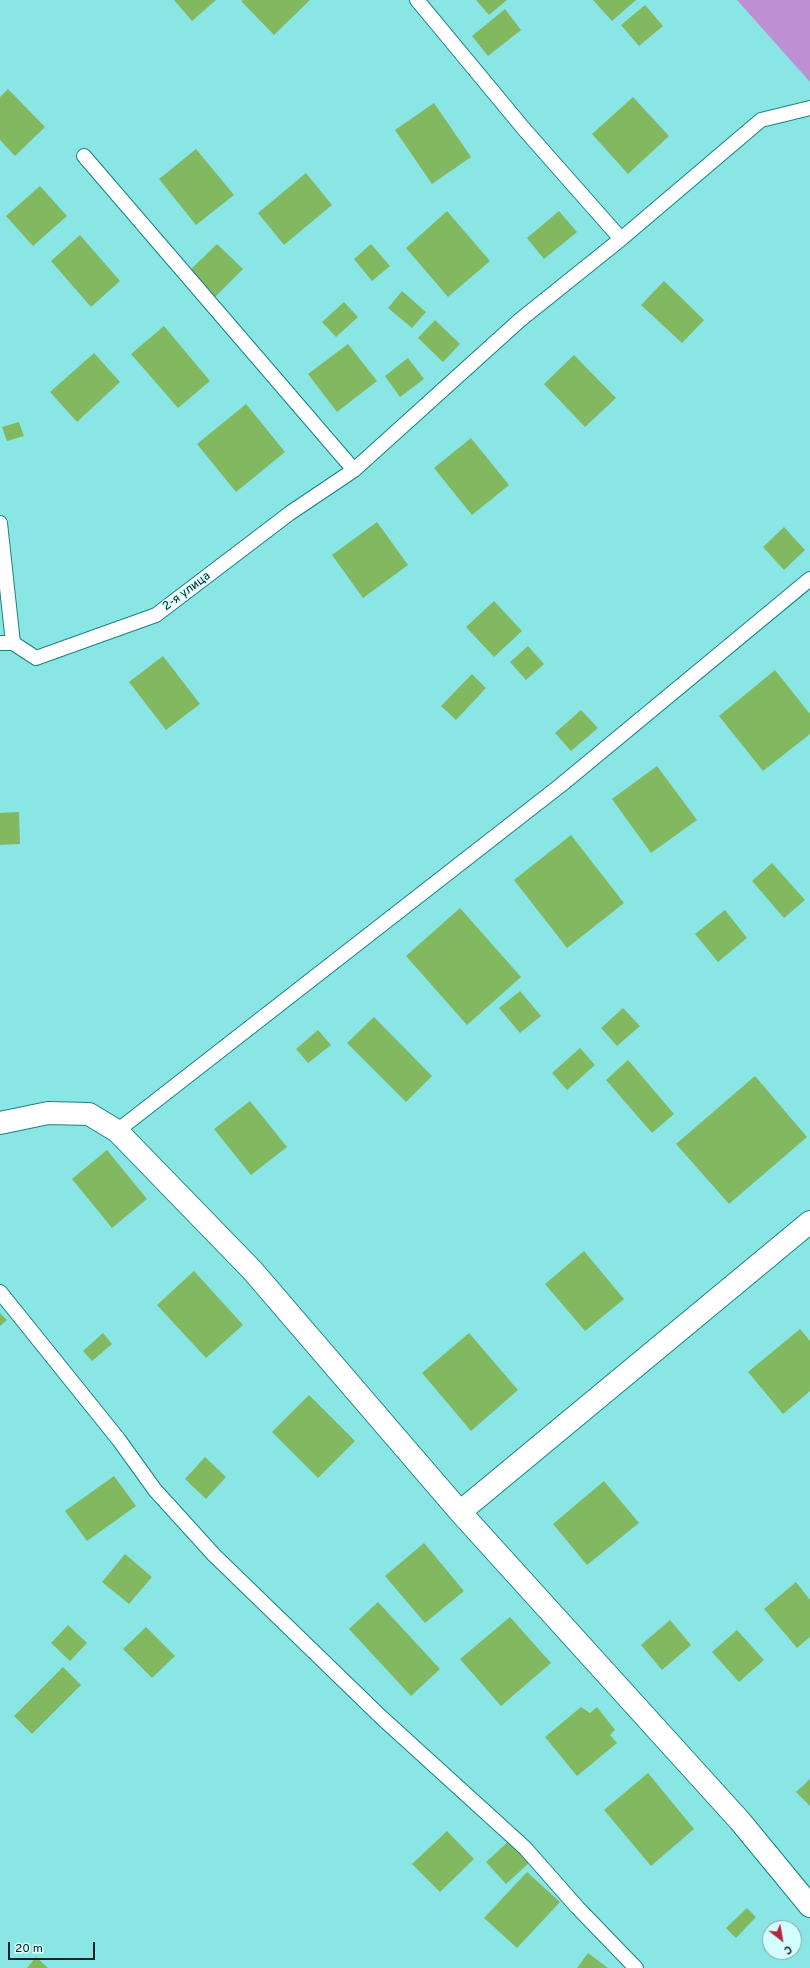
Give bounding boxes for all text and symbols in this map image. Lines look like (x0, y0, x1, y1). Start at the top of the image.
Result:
street label: 2-я улица (160, 569, 214, 615)
north arrow (762, 1920, 802, 1960)
scale bar (10, 1934, 97, 1960)
text: 20 m (15, 1941, 43, 1957)
text: С (781, 1942, 794, 1957)

